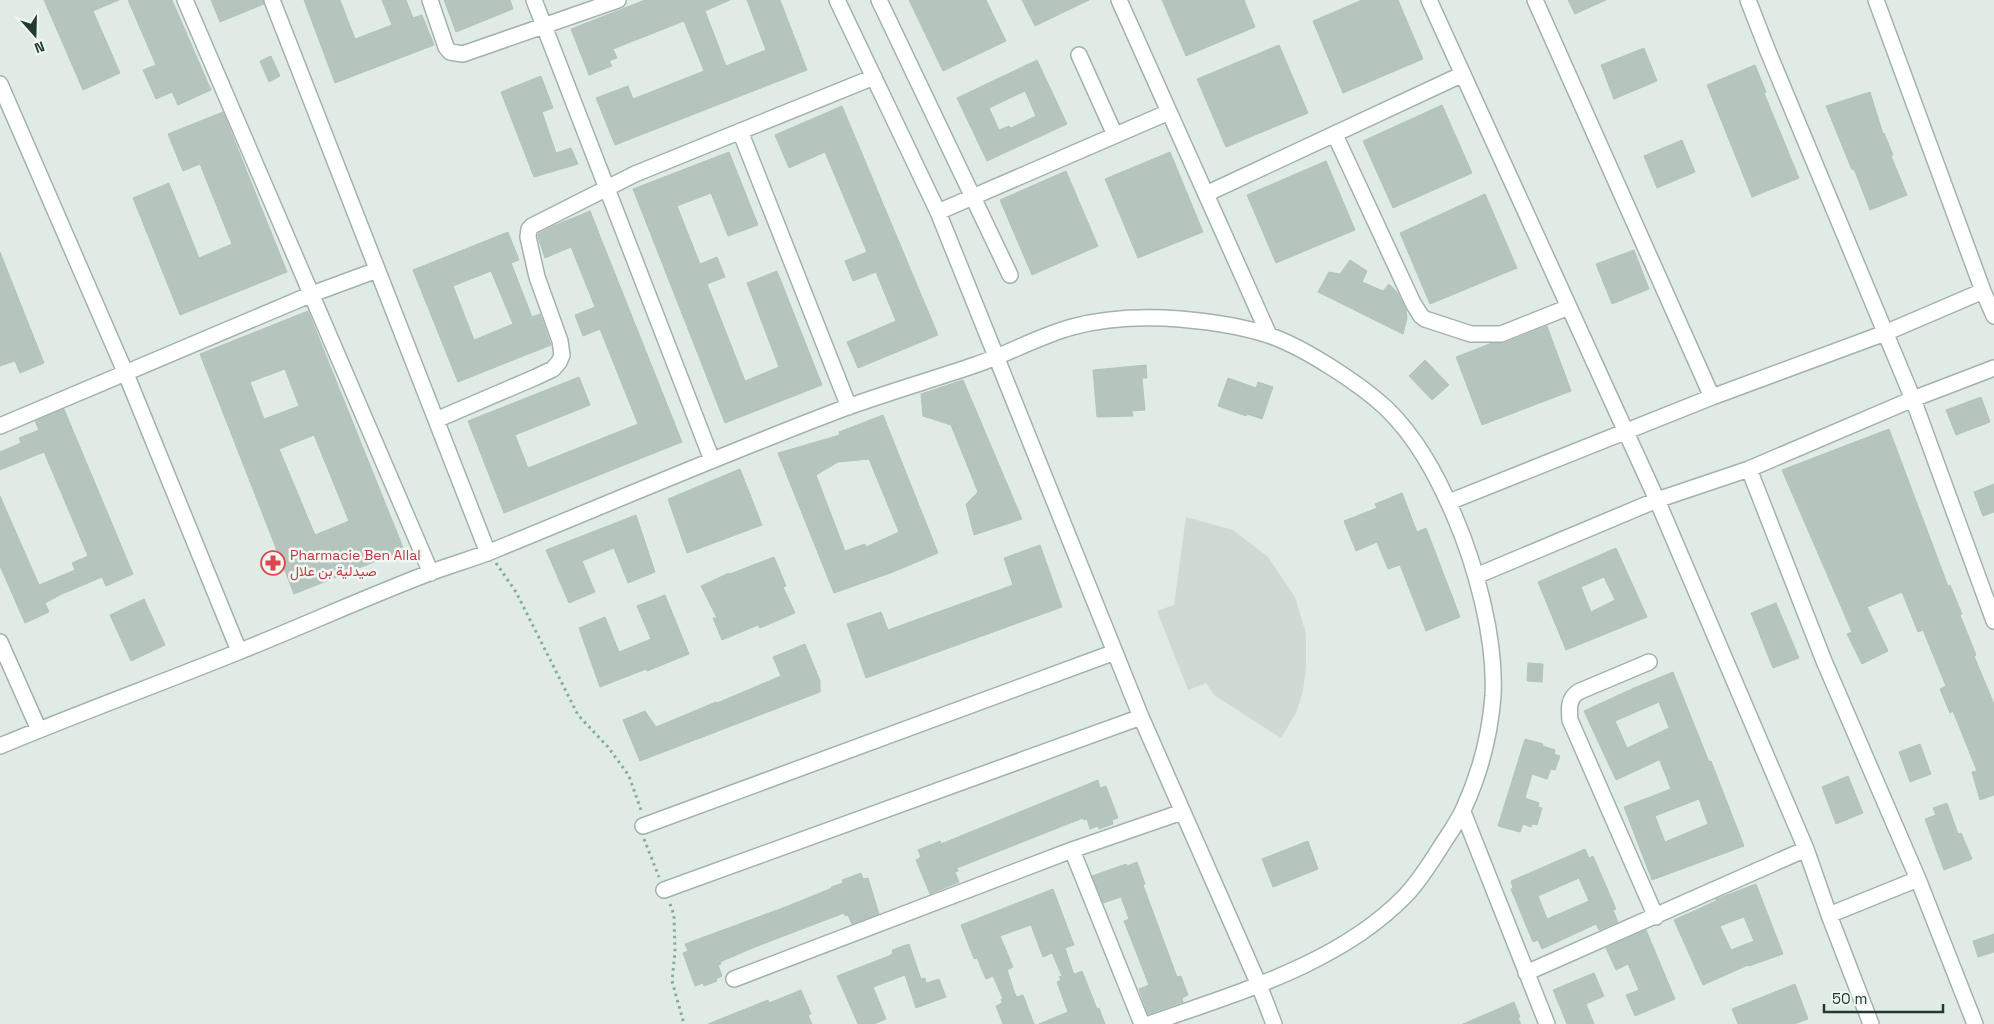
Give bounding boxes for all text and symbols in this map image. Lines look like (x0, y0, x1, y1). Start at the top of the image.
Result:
north arrow (10, 10, 60, 60)
text: N (32, 37, 47, 57)
place label: Pharmacie Ben Allal صيدلية بن علال (290, 546, 421, 581)
pharmacy icon: Pharmacie Ben Allal صيدلية بن علال (260, 550, 286, 576)
scale bar (1824, 982, 1943, 1014)
text: 50 m (1832, 989, 1867, 1008)

